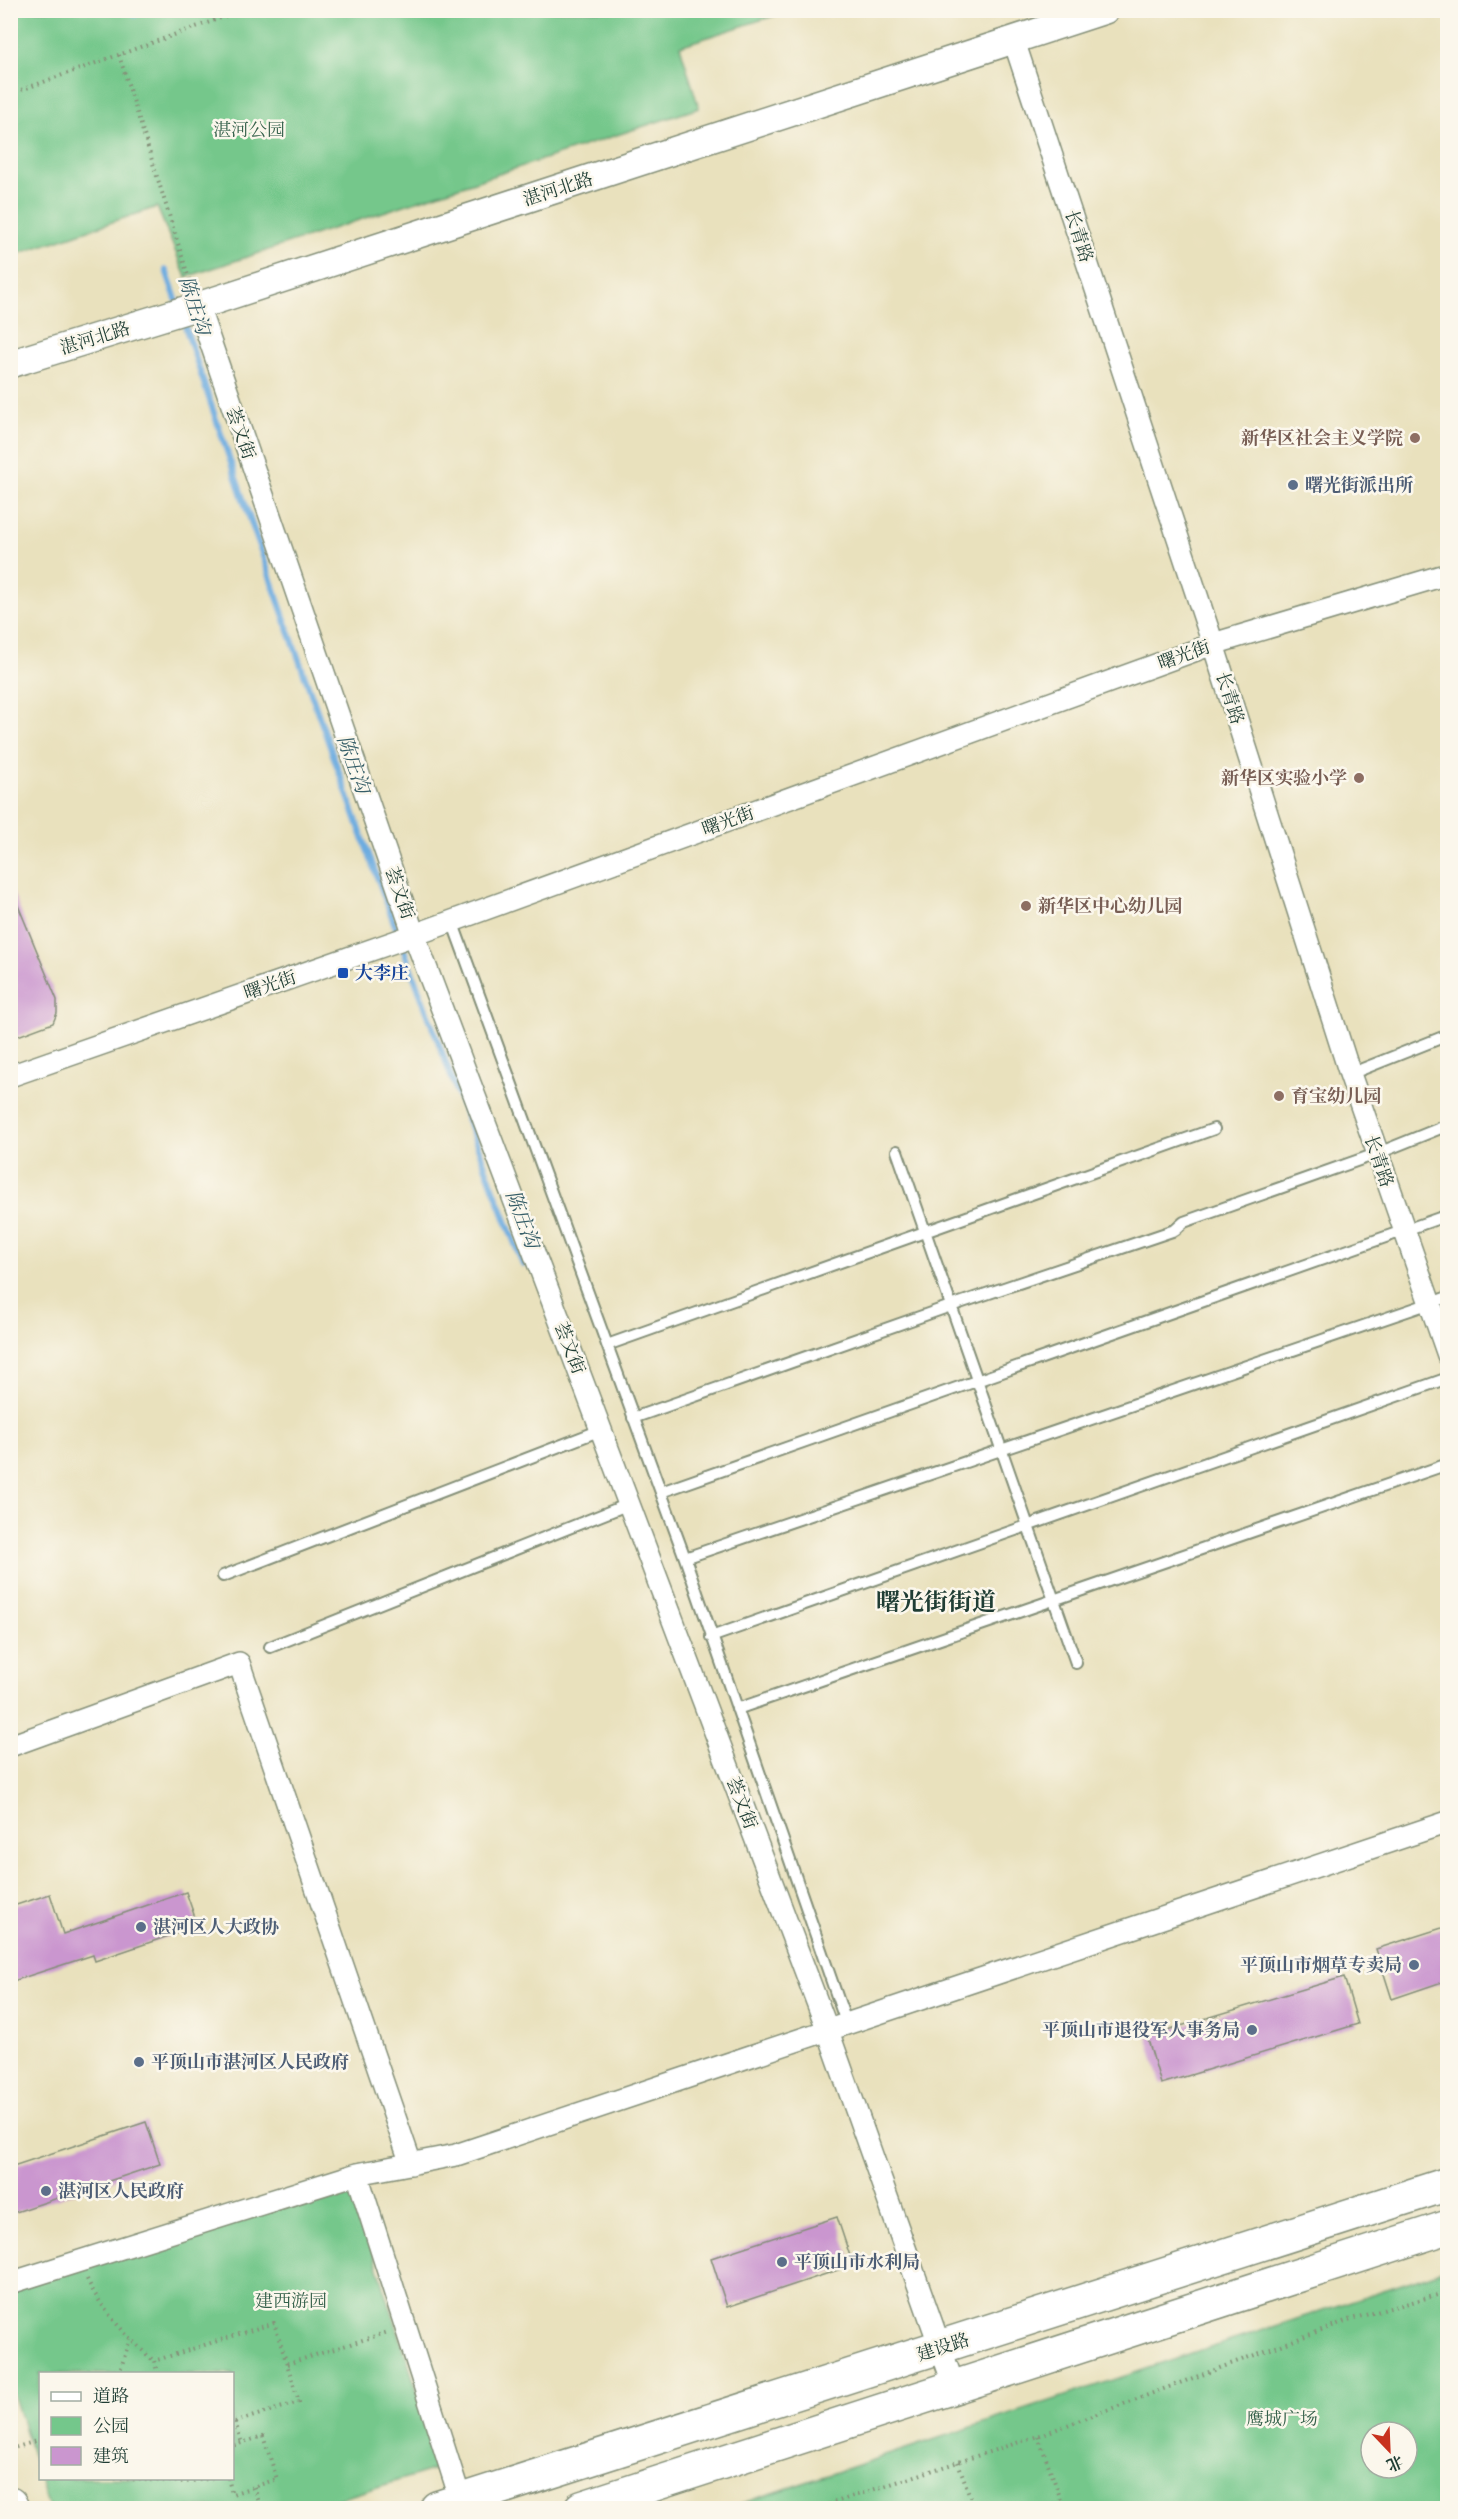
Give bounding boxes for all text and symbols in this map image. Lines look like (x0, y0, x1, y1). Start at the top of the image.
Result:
park label: 湛河公园 (213, 119, 285, 141)
street label: 湛河北路 (520, 167, 596, 211)
street label: 长青路 (1060, 207, 1098, 265)
water label: 陈庄沟 (174, 273, 217, 340)
street label: 湛河北路 (57, 317, 133, 359)
street label: 荟文街 (222, 404, 260, 462)
place label: 新华区社会主义学院 (1241, 427, 1403, 449)
marker: 新华区社会主义学院 (1408, 431, 1422, 445)
place label: 曙光街派出所 (1305, 474, 1414, 496)
marker: 曙光街派出所 (1286, 478, 1300, 492)
street label: 曙光街 (1155, 635, 1213, 675)
street label: 长青路 (1211, 669, 1249, 727)
water label: 陈庄沟 (332, 732, 377, 799)
place label: 新华区实验小学 (1221, 767, 1347, 789)
marker: 新华区实验小学 (1352, 771, 1366, 785)
street label: 曙光街 (699, 801, 757, 841)
street label: 荟文街 (381, 864, 419, 922)
place label: 新华区中心幼儿园 (1038, 895, 1182, 917)
marker: 新华区中心幼儿园 (1019, 899, 1033, 913)
place label: 大李庄 (355, 962, 409, 984)
street label: 曙光街 (241, 966, 299, 1004)
marker: 大李庄 (336, 966, 350, 980)
place label: 育宝幼儿园 (1291, 1085, 1381, 1107)
marker: 育宝幼儿园 (1272, 1089, 1286, 1103)
street label: 长青路 (1360, 1132, 1398, 1190)
water label: 陈庄沟 (501, 1187, 546, 1254)
street label: 荟文街 (550, 1319, 590, 1377)
district label: 曙光街街道 (876, 1587, 996, 1616)
street label: 荟文街 (722, 1774, 762, 1832)
place label: 湛河区人大政协 (153, 1916, 279, 1938)
marker: 湛河区人大政协 (134, 1920, 148, 1934)
place label: 平顶山市烟草专卖局 (1240, 1954, 1402, 1976)
marker: 平顶山市烟草专卖局 (1407, 1958, 1421, 1972)
place label: 平顶山市退役军人事务局 (1042, 2019, 1240, 2041)
marker: 平顶山市退役军人事务局 (1245, 2023, 1259, 2037)
place label: 平顶山市湛河区人民政府 (151, 2051, 349, 2073)
marker: 平顶山市湛河区人民政府 (132, 2055, 146, 2069)
place label: 湛河区人民政府 (58, 2180, 184, 2202)
marker: 湛河区人民政府 (39, 2184, 53, 2198)
place label: 平顶山市水利局 (794, 2251, 920, 2273)
marker: 平顶山市水利局 (775, 2255, 789, 2269)
park label: 建西游园 (255, 2290, 327, 2312)
street label: 建设路 (914, 2328, 972, 2366)
legend (39, 2372, 234, 2480)
text: 道路 (93, 2385, 129, 2407)
park label: 鹰城广场 (1246, 2408, 1318, 2430)
text: 公园 (93, 2415, 129, 2437)
north arrow (1359, 2420, 1419, 2480)
text: 建筑 (93, 2445, 129, 2467)
text: 北 (1384, 2451, 1406, 2476)

